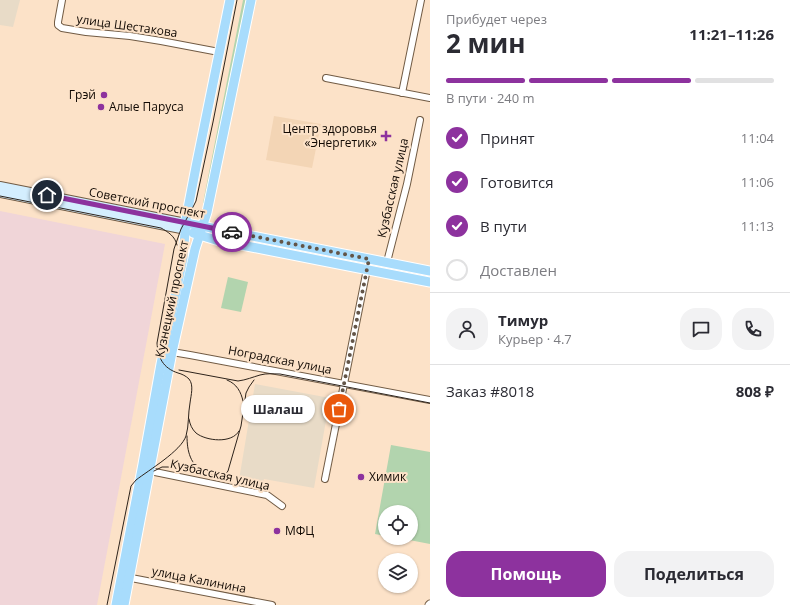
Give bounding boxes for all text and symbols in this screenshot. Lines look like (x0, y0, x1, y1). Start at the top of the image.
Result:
street label: улица Шестакова (75, 10, 179, 41)
text: Прибудет через (446, 10, 547, 28)
text: 11:21–11:26 (689, 24, 774, 44)
text: 2 мин (446, 25, 526, 61)
place label: Грэй (69, 86, 96, 103)
text: В пути · 240 m (446, 89, 535, 107)
marker: Грэй (99, 90, 109, 100)
place label: Алые Паруса (109, 98, 184, 115)
marker: Алые Паруса (96, 102, 106, 112)
place label: Центр здоровья «Энергетик» (283, 120, 377, 151)
icon: check (446, 127, 468, 149)
text: Принят (480, 128, 535, 148)
text: 11:04 (741, 129, 774, 147)
marker: Центр здоровья «Энергетик» (380, 130, 392, 142)
street label: Кузбасская улица (373, 136, 412, 239)
icon: check (446, 171, 468, 193)
text: Готовится (480, 172, 554, 192)
text: 11:06 (741, 173, 774, 191)
pin (30, 178, 64, 212)
street label: Советский проспект (87, 183, 207, 222)
icon: home (36, 184, 58, 206)
courier (212, 212, 252, 252)
icon: check (446, 215, 468, 237)
text: В пути (480, 216, 527, 236)
text: 11:13 (741, 217, 774, 235)
icon: car (221, 221, 243, 243)
street label: Кузнецкий проспект (151, 238, 192, 359)
text: Доставлен (480, 260, 557, 280)
button: person (446, 308, 488, 350)
button: chat (680, 308, 722, 350)
button: phone (732, 308, 774, 350)
text: Тимур (498, 310, 548, 330)
text: Курьер · 4.7 (498, 330, 572, 348)
street label: Ноградская улица (227, 341, 333, 378)
text: Заказ #8018 (446, 381, 534, 401)
text: 808 ₽ (736, 381, 774, 401)
pin (322, 392, 356, 426)
callout: Шалаш (241, 395, 315, 423)
icon: bag (328, 398, 350, 420)
text: Шалаш (253, 400, 303, 418)
street label: Кузбасская улица (169, 455, 272, 494)
place label: Химик (369, 468, 407, 485)
marker: Химик (356, 472, 366, 482)
map controls (378, 505, 418, 593)
button: locate (378, 505, 418, 545)
place label: МФЦ (285, 522, 314, 539)
marker: МФЦ (272, 526, 282, 536)
button: Помощь (446, 551, 606, 597)
button: Поделиться (614, 551, 774, 597)
button: layers (378, 553, 418, 593)
street label: улица Калинина (150, 562, 248, 597)

